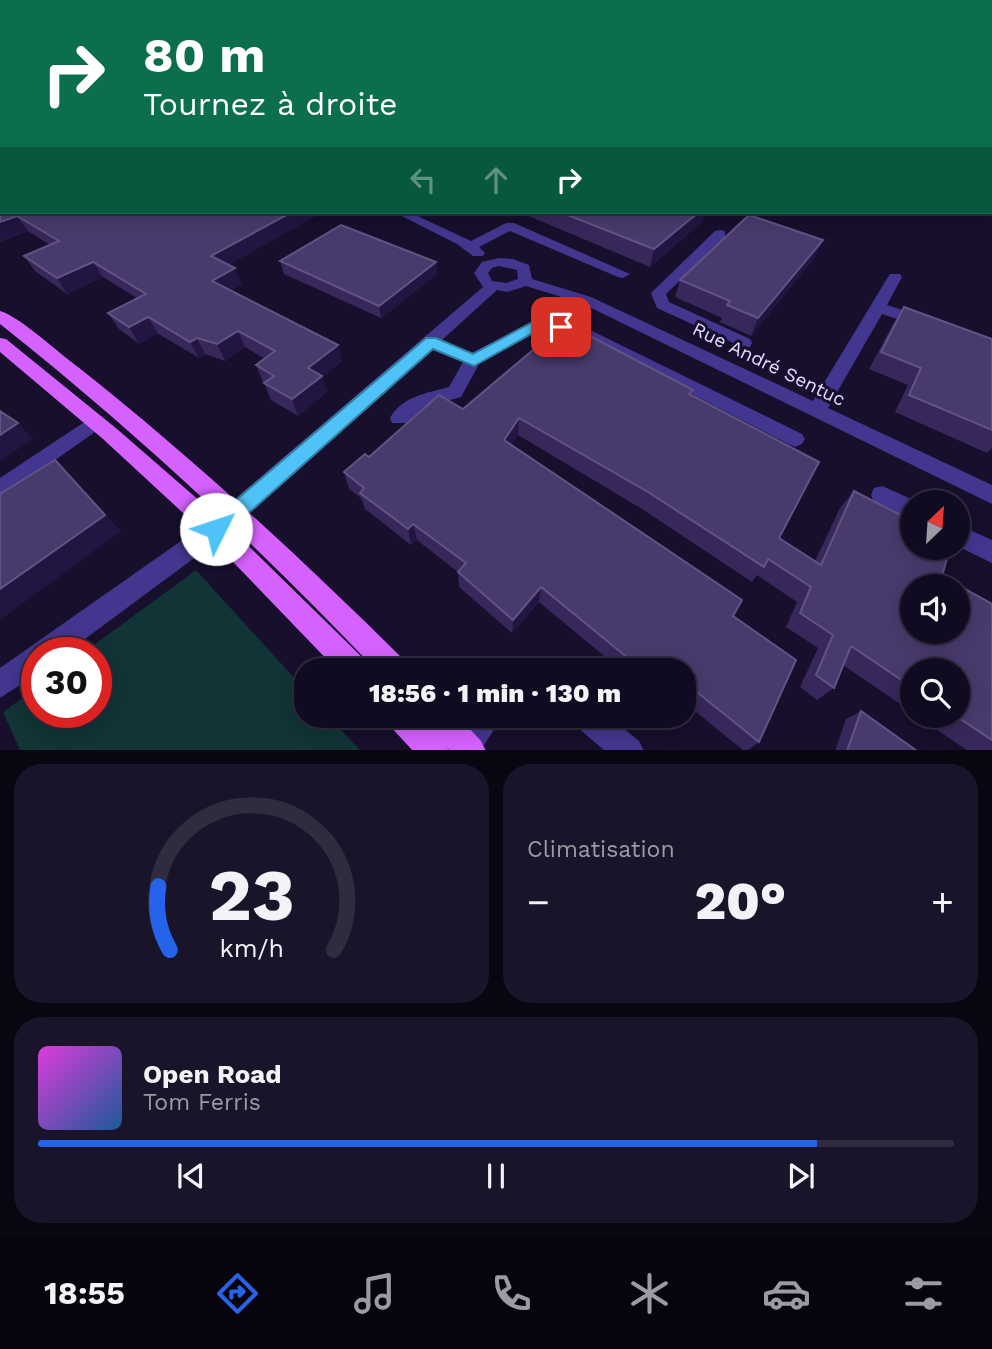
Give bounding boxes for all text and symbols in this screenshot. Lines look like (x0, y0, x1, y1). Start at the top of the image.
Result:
text: 80 m (143, 26, 265, 84)
icon: right (28, 28, 119, 119)
text: Tournez à droite (143, 85, 398, 123)
icon: left (404, 161, 442, 199)
icon: ahead (477, 161, 515, 199)
icon: right (550, 161, 588, 199)
pin (531, 297, 591, 357)
icon: arrive (542, 308, 580, 346)
street label: Rue André Sentuc (689, 317, 849, 411)
north arrow (900, 490, 970, 560)
map controls (900, 490, 970, 728)
position arrow (179, 492, 253, 566)
button: sound (900, 574, 970, 644)
speed limit sign: 30 (21, 637, 112, 728)
button: search (900, 658, 970, 728)
text: 18:56 · 1 min · 130 m (369, 678, 621, 708)
text: Climatisation (527, 836, 675, 863)
text: 23 (208, 852, 295, 938)
text: 20° (695, 871, 786, 932)
text: − (527, 880, 550, 924)
text: + (931, 880, 954, 924)
text: km/h (219, 933, 284, 962)
text: Open Road (143, 1059, 281, 1089)
text: Tom Ferris (143, 1089, 261, 1116)
icon: previous (172, 1157, 210, 1195)
icon: pause (477, 1157, 515, 1195)
icon: next (782, 1157, 820, 1195)
icon: directions (213, 1269, 262, 1318)
icon: music (350, 1269, 399, 1318)
icon: phone (487, 1269, 536, 1318)
icon: climate (625, 1269, 674, 1318)
icon: car (762, 1269, 811, 1318)
icon: filters (899, 1269, 948, 1318)
text: 18:55 (44, 1274, 125, 1312)

